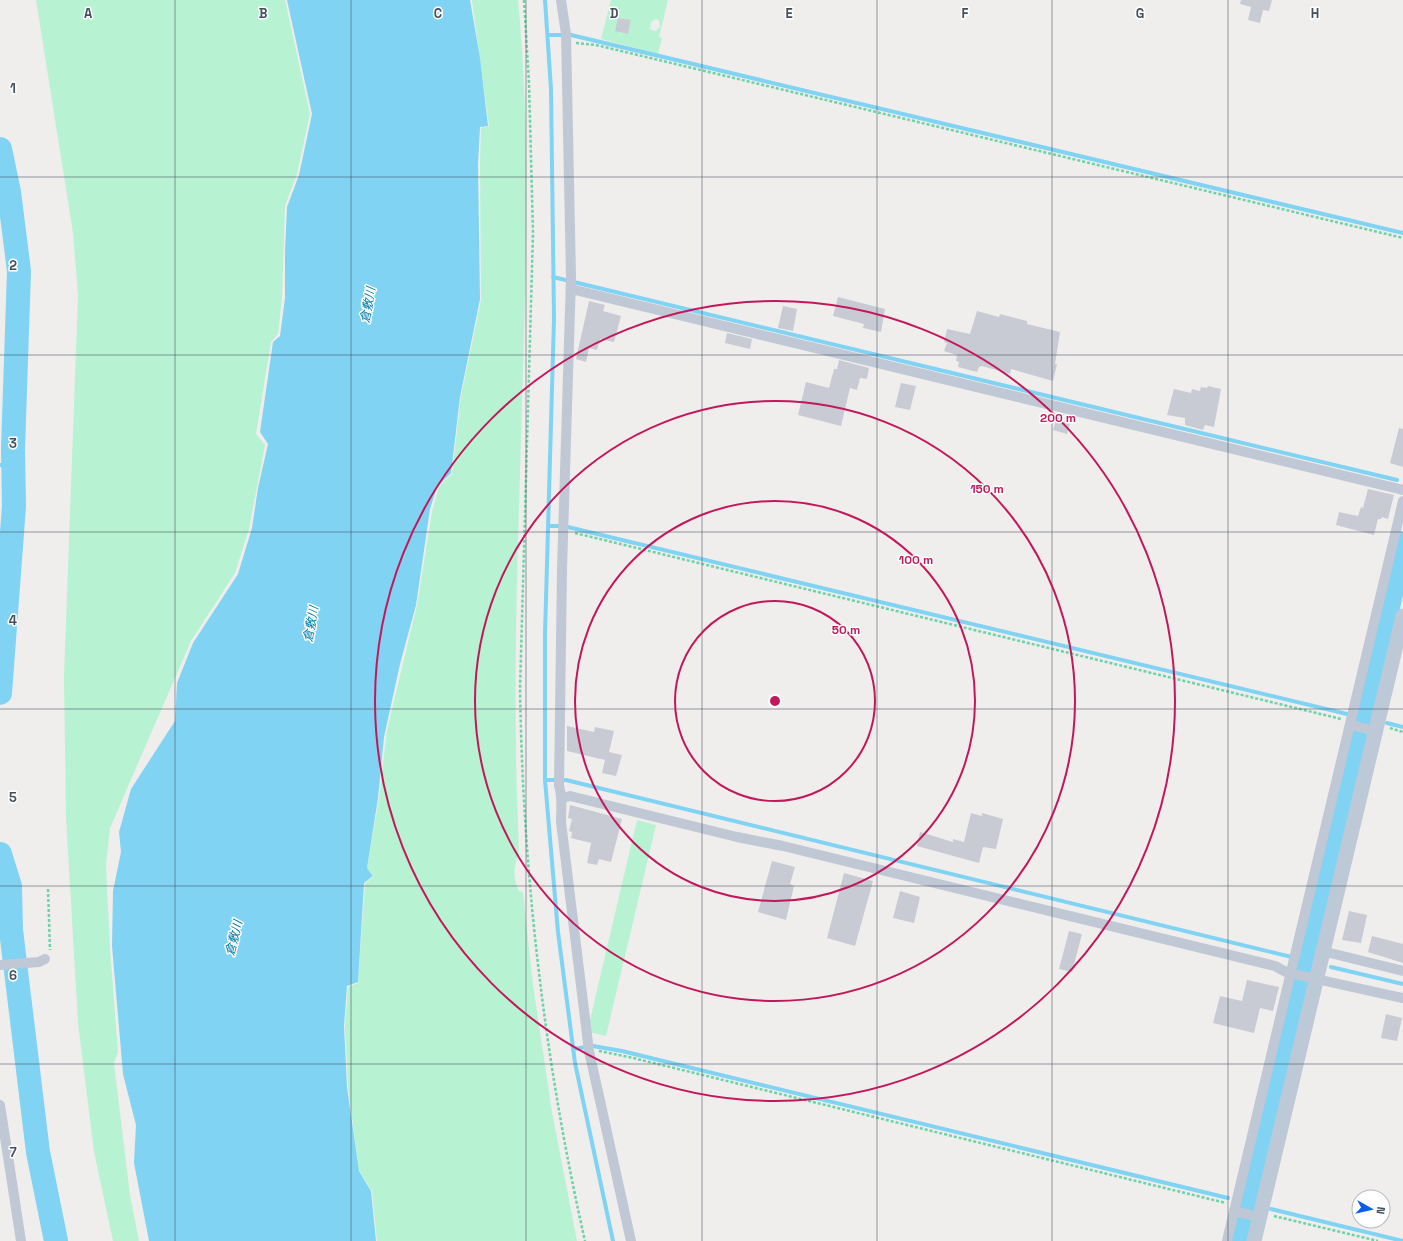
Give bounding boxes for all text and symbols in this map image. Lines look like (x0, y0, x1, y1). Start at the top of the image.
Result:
text: A (84, 5, 93, 22)
text: B (259, 5, 268, 22)
text: C (434, 5, 442, 22)
text: D (610, 5, 619, 22)
text: E (785, 5, 793, 22)
text: F (962, 5, 969, 22)
text: G (1136, 5, 1144, 22)
text: H (1311, 5, 1319, 22)
text: 1 (10, 80, 16, 97)
text: 2 (9, 257, 17, 274)
water label: 倉敷川 (357, 284, 379, 324)
text: 200 m (1040, 410, 1076, 426)
text: 3 (9, 435, 17, 452)
text: 150 m (970, 481, 1004, 497)
text: 100 m (899, 552, 933, 568)
water label: 倉敷川 (300, 603, 322, 643)
text: 4 (9, 612, 17, 629)
text: 50 m (832, 622, 860, 638)
centre of rings (768, 694, 782, 708)
text: 5 (9, 789, 17, 806)
water label: 倉敷川 (222, 917, 247, 957)
text: 6 (9, 967, 17, 984)
text: 7 (9, 1144, 17, 1161)
north arrow (1351, 1189, 1391, 1229)
text: N (1373, 1206, 1388, 1215)

